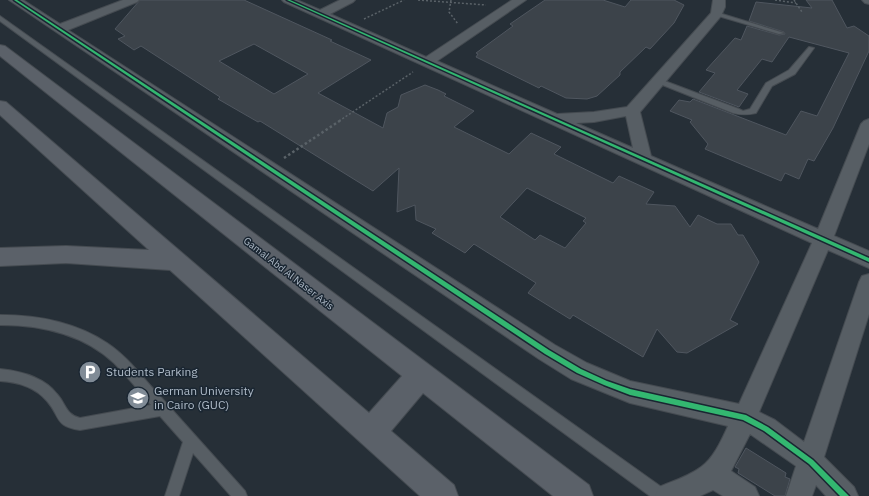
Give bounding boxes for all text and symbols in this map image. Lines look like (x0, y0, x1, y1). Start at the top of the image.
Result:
street label: Gamal Abd Al Naser Axis (241, 234, 337, 313)
parking icon: Students Parking (77, 359, 103, 385)
place label: Students Parking (106, 364, 198, 379)
place label: German University in Cairo (GUC) (154, 383, 254, 412)
school or university icon: German University in Cairo (GUC) (125, 385, 151, 411)

